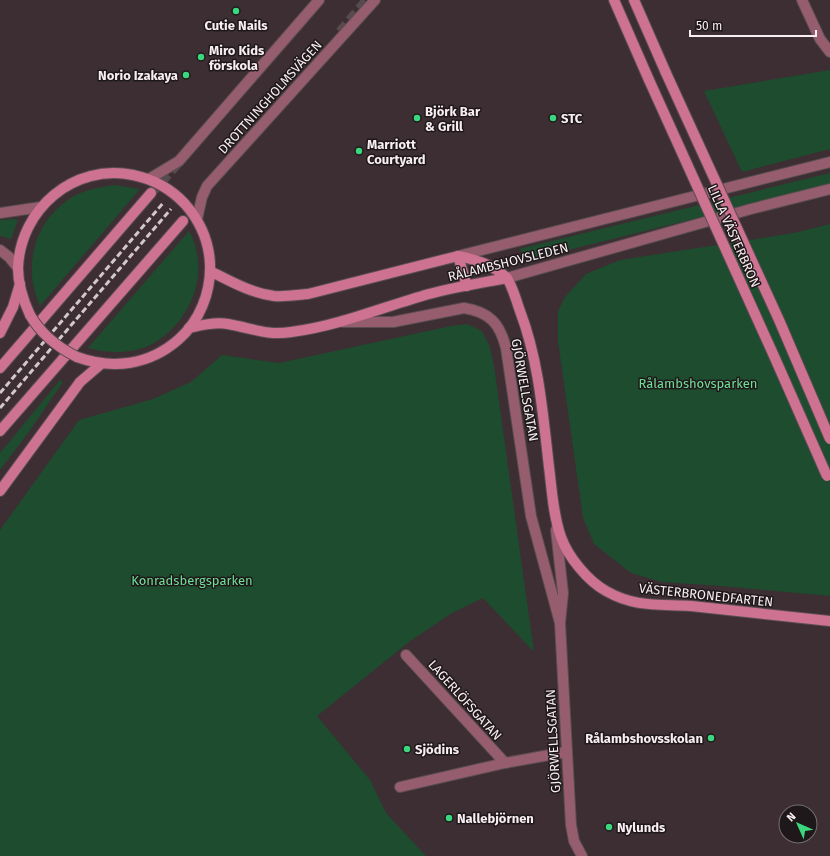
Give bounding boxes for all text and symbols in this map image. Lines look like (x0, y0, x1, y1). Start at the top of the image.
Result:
marker: Cutie Nails (231, 6, 241, 16)
scale bar (690, 12, 816, 38)
place label: Cutie Nails (204, 18, 268, 33)
text: 50 m (696, 19, 722, 33)
street label: DROTTNINGHOLMSVÄGEN (215, 37, 325, 157)
place label: Miro Kids förskola (209, 43, 265, 73)
marker: Miro Kids förskola (196, 52, 206, 62)
place label: Norio Izakaya (98, 68, 178, 83)
marker: Norio Izakaya (181, 70, 191, 80)
place label: Björk Bar & Grill (425, 104, 481, 134)
place label: STC (561, 111, 583, 126)
marker: Björk Bar & Grill (412, 113, 422, 123)
marker: STC (548, 113, 558, 123)
place label: Marriott Courtyard (367, 137, 426, 167)
marker: Marriott Courtyard (354, 146, 364, 156)
street label: LILLA VÄSTERBRON (705, 182, 763, 290)
street label: RÅLAMBSHOVSLEDEN (446, 239, 570, 284)
street label: GJÖRWELLSGATAN (509, 337, 542, 442)
park label: Rålambshovsparken (639, 376, 757, 391)
park label: Konradsbergsparken (131, 573, 253, 588)
street label: VÄSTERBRONEDFARTEN (638, 580, 774, 610)
street label: LAGERLÖFSGATAN (425, 656, 506, 743)
street label: GJÖRWELLSGATAN (542, 689, 563, 793)
place label: Rålambshovsskolan (585, 731, 703, 746)
marker: Rålambshovsskolan (706, 733, 716, 743)
place label: Sjödins (415, 742, 460, 757)
marker: Sjödins (402, 744, 412, 754)
north arrow (778, 804, 818, 844)
text: N (784, 810, 798, 824)
place label: Nallebjörnen (457, 811, 534, 826)
marker: Nallebjörnen (444, 813, 454, 823)
place label: Nylunds (617, 820, 666, 835)
marker: Nylunds (604, 822, 614, 832)

